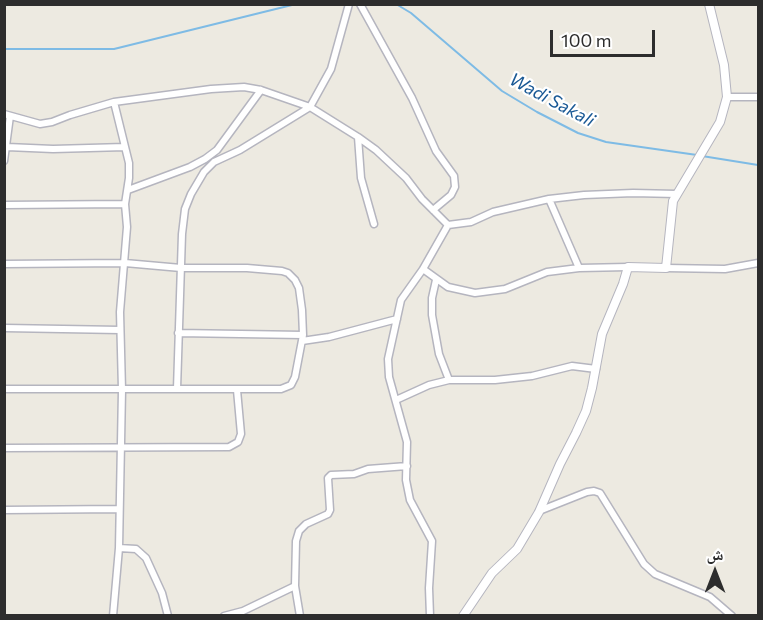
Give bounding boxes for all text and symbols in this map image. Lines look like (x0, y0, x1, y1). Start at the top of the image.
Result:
scale bar (553, 18, 658, 56)
text: 100 m (561, 29, 611, 51)
water label: Wadi Sakali (506, 68, 598, 132)
north arrow (685, 542, 745, 602)
text: ش (707, 544, 723, 563)

